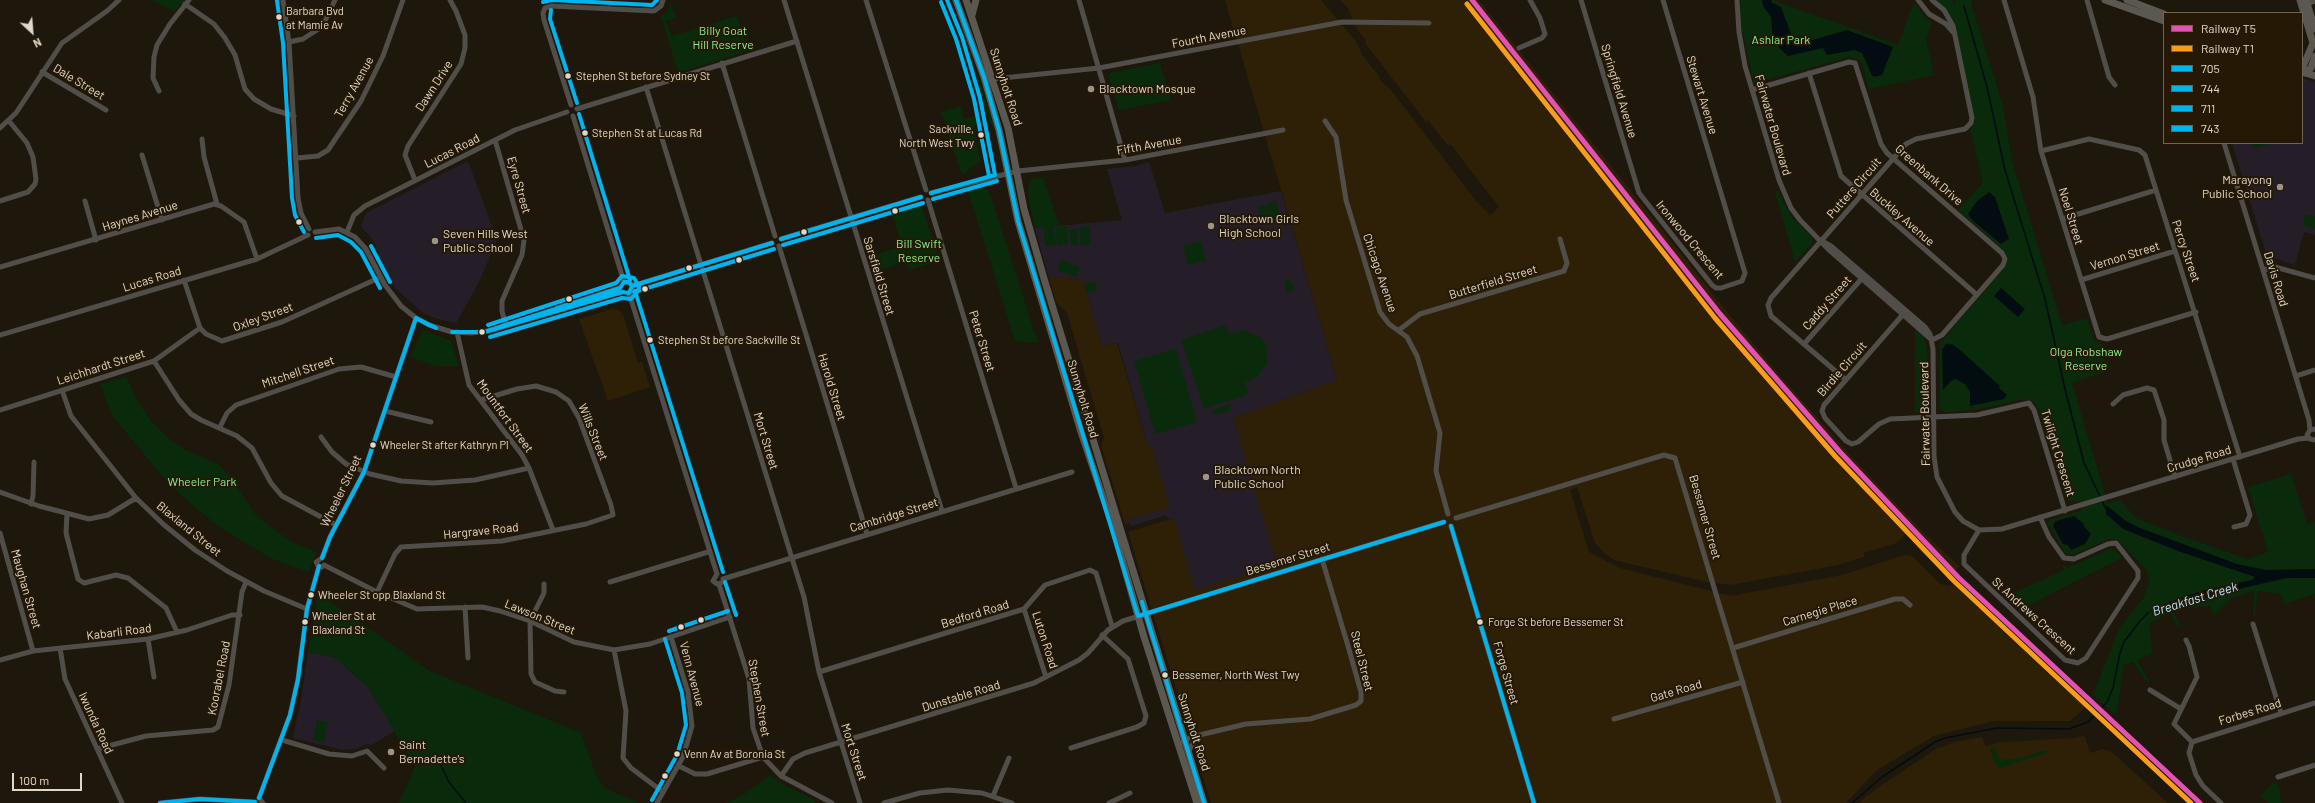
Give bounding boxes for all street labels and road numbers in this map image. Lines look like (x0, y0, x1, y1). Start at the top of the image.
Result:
street label: Fourth Avenue (1171, 23, 1247, 51)
street label: Springfield Avenue (1598, 42, 1640, 140)
street label: Sunnyholt Road (987, 46, 1025, 128)
street label: Terry Avenue (331, 54, 377, 120)
street label: Stewart Avenue (1683, 54, 1721, 136)
street label: Dawn Drive (412, 58, 456, 114)
street label: Dale Street (51, 61, 107, 103)
street label: Fairwater Boulevard (1752, 73, 1794, 177)
street label: Lucas Road (422, 131, 482, 171)
street label: Fifth Avenue (1115, 132, 1183, 158)
street label: Greenbank Drive (1892, 142, 1966, 208)
street label: Eyre Street (504, 155, 534, 215)
street label: Putters Circuit (1824, 155, 1884, 221)
street label: Buckley Avenue (1867, 185, 1937, 249)
street label: Noel Street (2055, 186, 2087, 246)
street label: Haynes Avenue (100, 198, 180, 234)
street label: Ironwood Crescent (1653, 198, 1727, 282)
street label: Percy Street (2169, 218, 2203, 284)
street label: Chicago Avenue (1360, 232, 1400, 314)
street label: Sarsfield Street (860, 235, 898, 317)
street label: Vernon Street (2089, 239, 2161, 273)
street label: Davis Road (2261, 250, 2291, 308)
street label: Butterfield Street (1447, 262, 1539, 302)
street label: Lucas Road (121, 263, 183, 295)
street label: Caddy Street (1800, 273, 1854, 333)
street label: Oxley Street (231, 299, 295, 335)
street label: Peter Street (966, 309, 998, 373)
street label: Birdie Circuit (1814, 339, 1870, 399)
street label: Leichhardt Street (55, 346, 147, 388)
street label: Harold Street (815, 352, 849, 422)
street label: Mitchell Street (260, 353, 336, 391)
street label: Sunnyholt Road (1064, 358, 1102, 440)
street label: Fairwater Boulevard (1917, 362, 1933, 466)
street label: Mountfort Street (474, 377, 536, 455)
street label: Wills Street (575, 401, 611, 463)
street label: Twilight Crescent (2038, 408, 2078, 498)
street label: Mort Street (750, 411, 782, 471)
street label: Crudge Road (2165, 442, 2233, 476)
street label: Wheeler Street (317, 453, 365, 529)
street label: Bessemer Street (1686, 473, 1724, 561)
street label: Cambridge Street (848, 495, 940, 535)
street label: Blaxland Street (154, 499, 224, 559)
street label: Hargrave Road (443, 520, 519, 542)
street label: Bessemer Street (1244, 539, 1332, 579)
street label: Maughan Street (8, 548, 44, 630)
street label: St Andrews Crescent (1989, 574, 2079, 658)
street label: Carnegie Place (1781, 593, 1859, 629)
street label: Lawson Street (502, 596, 578, 638)
street label: Bedford Road (939, 597, 1011, 631)
street label: Luton Road (1029, 610, 1061, 670)
street label: Kabarli Road (86, 621, 152, 643)
street label: Steel Street (1348, 629, 1376, 693)
street label: Koorabel Road (205, 640, 233, 716)
street label: Venn Avenue (676, 640, 708, 708)
street label: Forge Street (1490, 640, 1522, 706)
street label: Stephen Street (745, 658, 773, 738)
street label: Dunstable Road (920, 677, 1002, 715)
street label: Gate Road (1649, 677, 1703, 705)
street label: Iwunda Road (75, 690, 117, 756)
street label: Sunnyholt Road (1175, 691, 1213, 773)
street label: Forbes Road (2217, 696, 2283, 728)
street label: Mort Street (838, 722, 870, 782)

